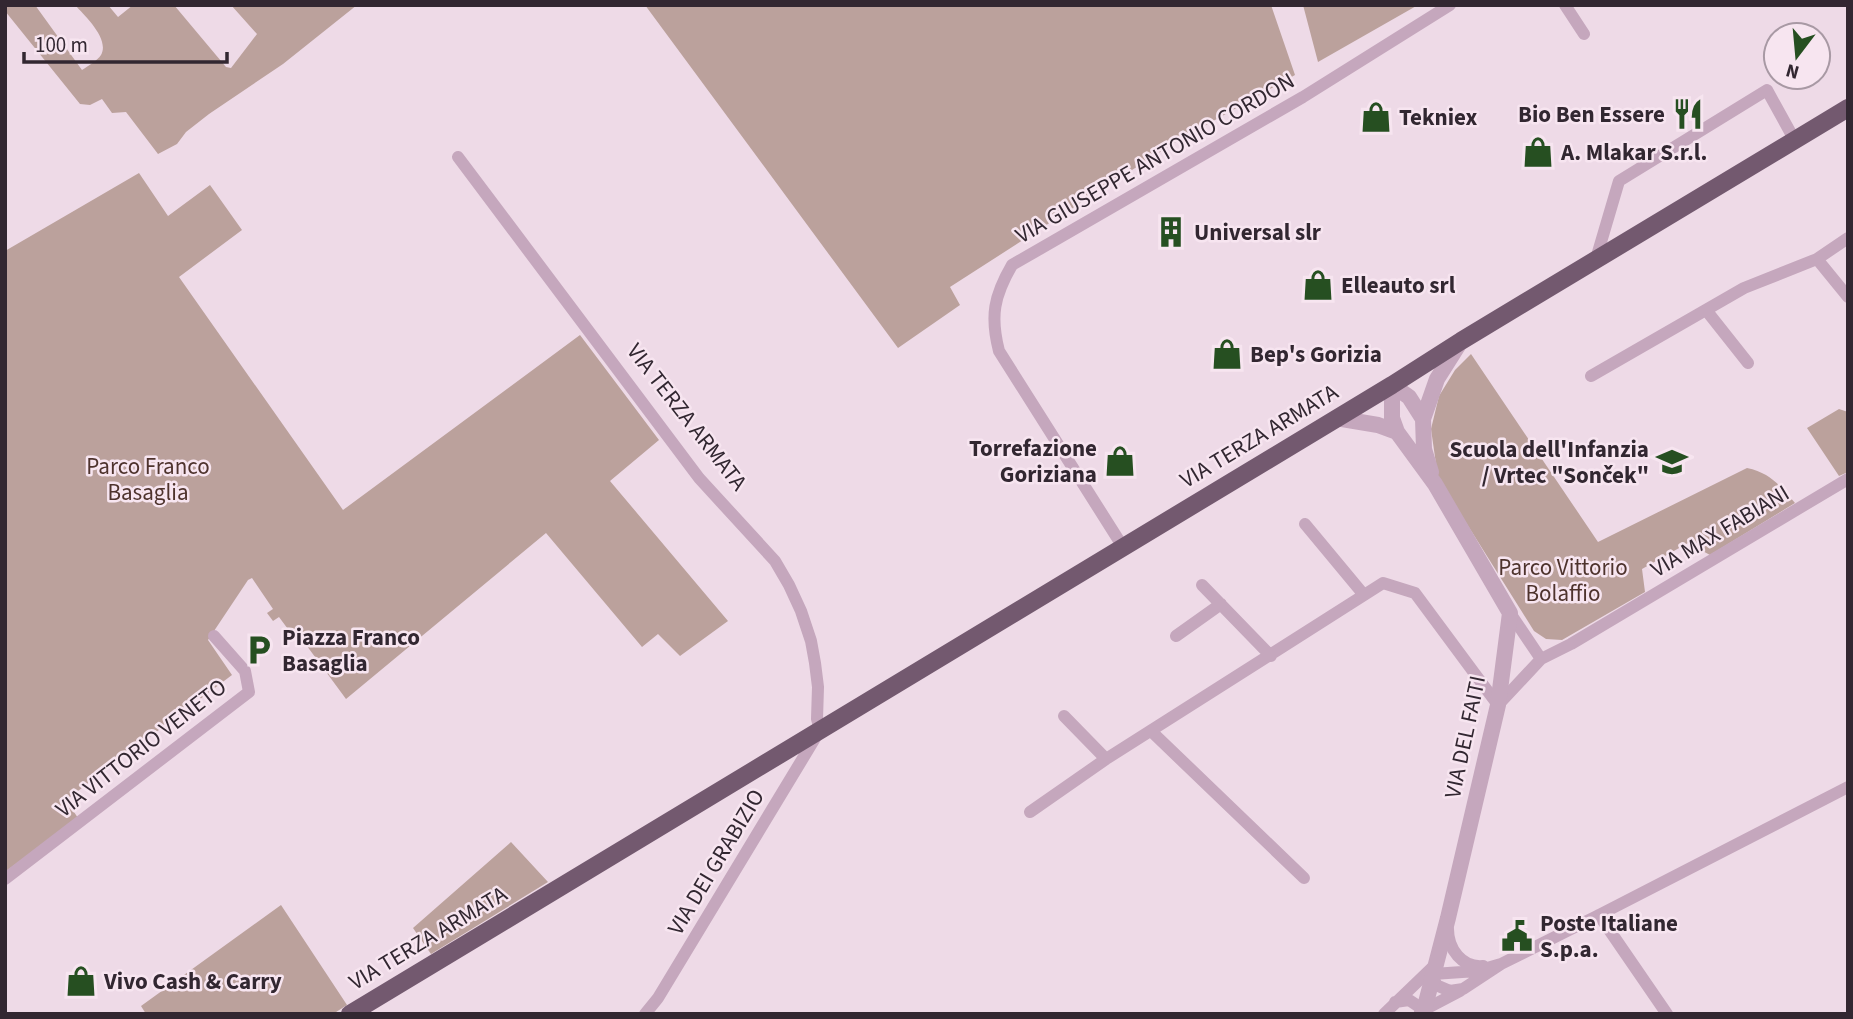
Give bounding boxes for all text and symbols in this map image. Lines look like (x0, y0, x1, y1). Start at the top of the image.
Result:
scale bar (24, 21, 228, 65)
north arrow (1762, 21, 1832, 91)
text: 100 m (35, 30, 88, 60)
text: N (1783, 56, 1803, 86)
street label: VIA GIUSEPPE ANTONIO CORDON (1009, 64, 1301, 252)
restaurant icon: Bio Ben Essere (1671, 97, 1705, 131)
place label: Bio Ben Essere (1518, 98, 1665, 131)
shop icon: Tekniex (1359, 100, 1393, 134)
place label: Tekniex (1399, 101, 1478, 134)
shop icon: A. Mlakar S.r.l. (1521, 135, 1555, 169)
place label: A. Mlakar S.r.l. (1560, 136, 1707, 169)
building icon: Universal slr (1154, 215, 1188, 249)
place label: Universal slr (1194, 216, 1322, 249)
shop icon: Elleauto srl (1301, 268, 1335, 302)
place label: Elleauto srl (1341, 269, 1456, 302)
street label: VIA TERZA ARMATA (619, 336, 755, 498)
shop icon: Bep's Gorizia (1210, 337, 1244, 371)
place label: Bep's Gorizia (1250, 338, 1382, 371)
street label: VIA TERZA ARMATA (1174, 375, 1345, 496)
place label: Torrefazione Goriziana (969, 432, 1097, 491)
place label: Scuola dell'Infanzia / Vrtec "Sonček" (1449, 433, 1649, 492)
shop icon: Torrefazione Goriziana (1103, 444, 1137, 478)
school or university icon: Scuola dell'Infanzia / Vrtec "Sonček" (1655, 445, 1689, 479)
park label: Parco Franco Basaglia (86, 450, 210, 509)
street label: VIA MAX FABIANI (1644, 477, 1796, 585)
park label: Parco Vittorio Bolaffio (1498, 551, 1628, 610)
place label: Piazza Franco Basaglia (282, 621, 420, 680)
parking icon: Piazza Franco Basaglia (242, 633, 276, 667)
street label: VIA VITTORIO VENETO (48, 671, 234, 825)
street label: VIA DEL FAITI (1436, 673, 1494, 801)
street label: VIA DEI GRABIZIO (659, 783, 773, 941)
street label: VIA TERZA ARMATA (343, 877, 514, 998)
place label: Poste Italiane S.p.a. (1540, 907, 1678, 966)
public building icon: Poste Italiane S.p.a. (1500, 919, 1534, 953)
shop icon: Vivo Cash & Carry (64, 964, 98, 998)
place label: Vivo Cash & Carry (103, 965, 282, 998)

